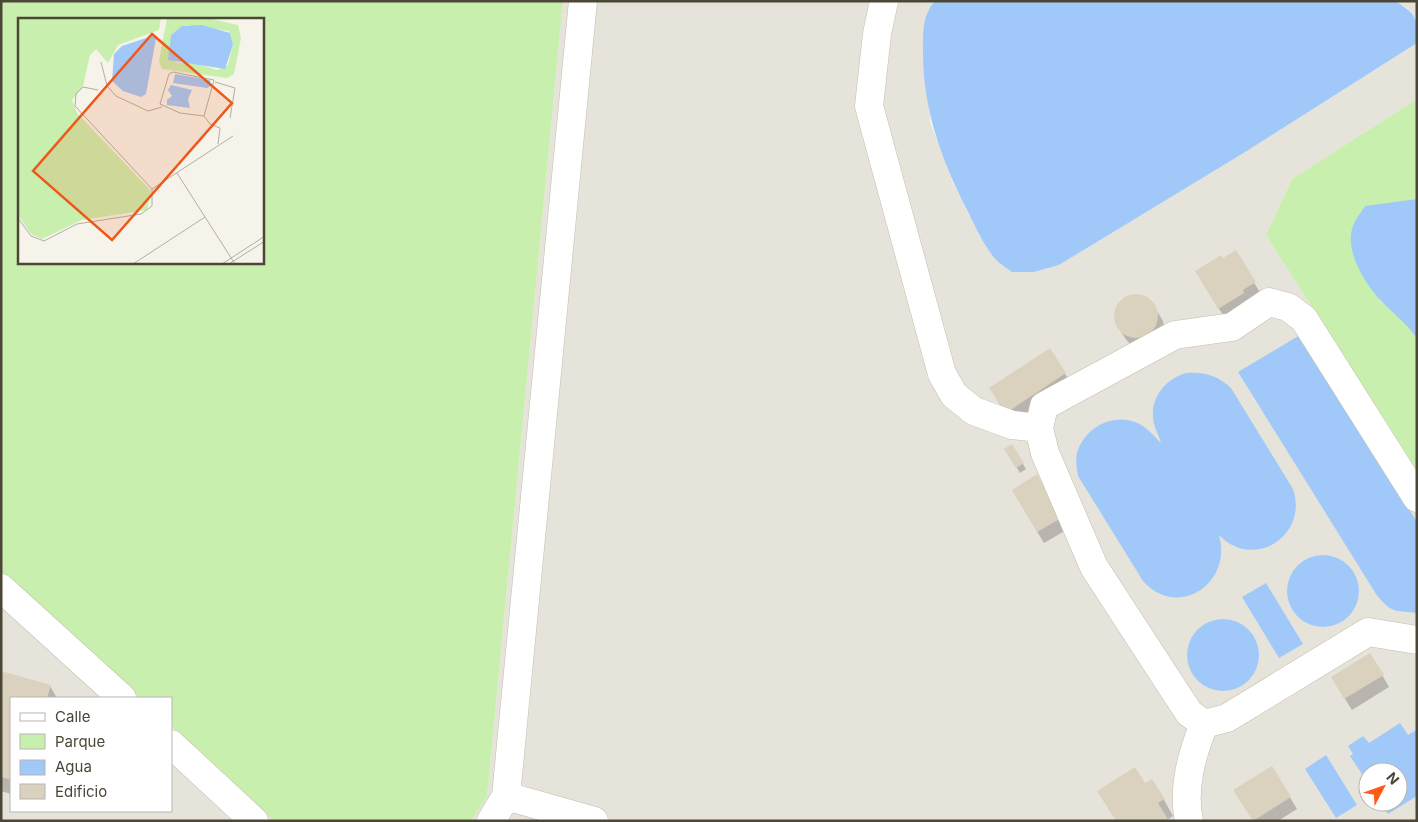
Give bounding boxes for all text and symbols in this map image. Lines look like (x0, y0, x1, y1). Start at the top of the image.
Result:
inset map (18, 18, 264, 264)
legend (10, 697, 172, 812)
text: Calle (55, 707, 90, 726)
text: Parque (55, 732, 105, 751)
text: Agua (55, 757, 92, 776)
north arrow (1358, 762, 1408, 812)
text: N (1383, 769, 1403, 788)
text: Edificio (55, 782, 107, 801)

